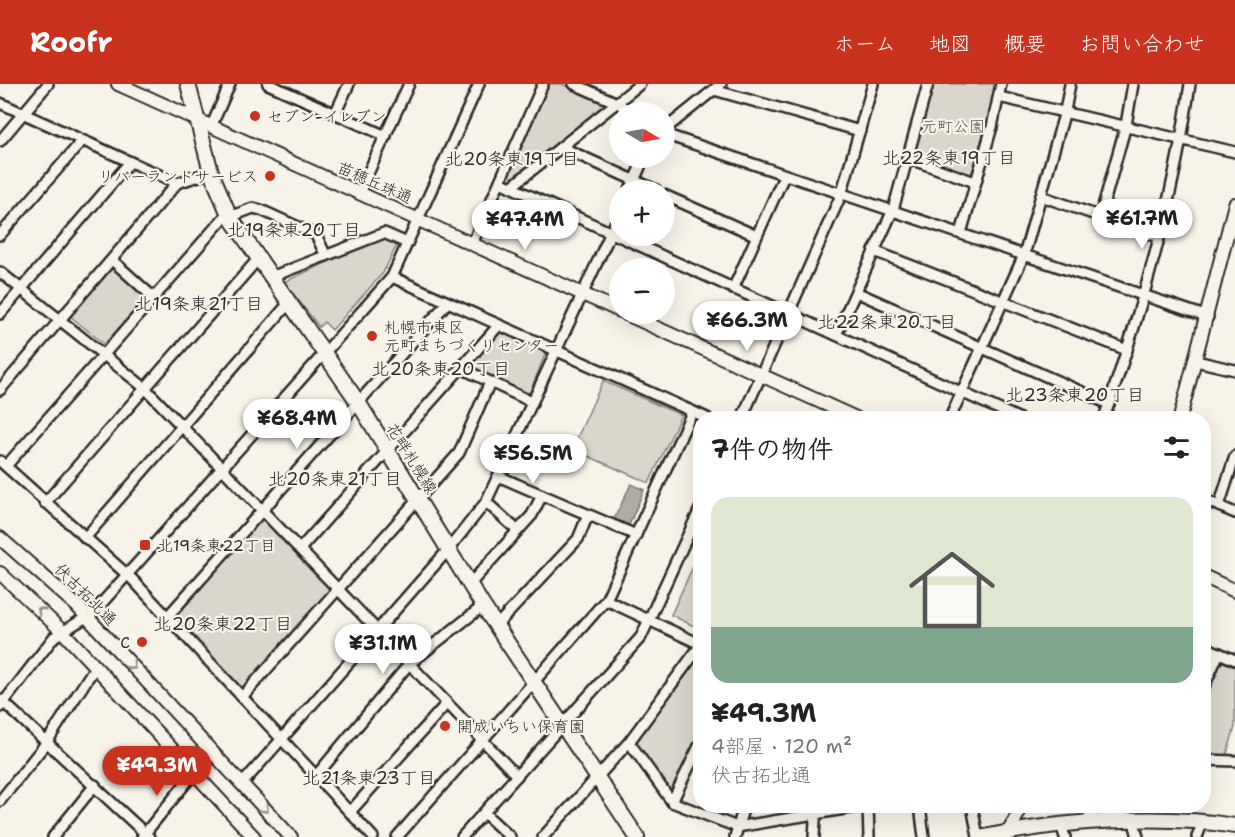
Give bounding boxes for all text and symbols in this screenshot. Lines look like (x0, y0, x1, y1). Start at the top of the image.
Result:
text: Roofr (30, 23, 112, 61)
text: ホーム (834, 30, 896, 58)
text: 地図 (929, 30, 971, 58)
text: 概要 (1004, 30, 1046, 58)
text: お問い合わせ (1079, 30, 1205, 58)
north arrow (609, 102, 675, 168)
map controls (609, 102, 675, 324)
place label: セブン-イレブン (267, 106, 387, 127)
marker: セブン-イレブン (248, 109, 262, 123)
park label: 元町公園 (921, 116, 985, 137)
district label: 北22条東19丁目 (882, 146, 1016, 170)
district label: 北20条東19丁目 (445, 147, 579, 171)
street label: 苗穂丘珠通 (334, 157, 416, 208)
place label: リバーランドサービス (98, 166, 258, 187)
marker: リバーランドサービス (263, 169, 277, 183)
button: + (609, 180, 675, 246)
pin: ¥61.7M (1093, 199, 1191, 250)
pin: ¥47.4M (476, 200, 574, 251)
text: ¥61.7M (1106, 205, 1178, 231)
text: ¥47.4M (486, 206, 564, 232)
district label: 北19条東20丁目 (227, 218, 361, 242)
button: − (609, 258, 675, 324)
district label: 北19条東21丁目 (135, 292, 263, 316)
pin: ¥66.3M (698, 301, 796, 352)
text: ¥66.3M (706, 307, 788, 333)
district label: 北22条東20丁目 (818, 310, 956, 334)
place label: 札幌市東区 元町まちづくりセンター (384, 317, 559, 356)
marker: 札幌市東区 元町まちづくりセンター (365, 329, 379, 343)
district label: 北20条東20丁目 (371, 357, 511, 381)
district label: 北23条東20丁目 (1006, 383, 1144, 407)
pin: ¥68.4M (248, 399, 346, 450)
text: ¥68.4M (257, 405, 337, 431)
street label: 花畔札幌線 (381, 419, 442, 498)
text: 7件の物件 (711, 431, 833, 466)
icon: filters (1160, 431, 1193, 464)
pin: ¥56.5M (484, 434, 582, 485)
text: ¥56.5M (494, 440, 572, 466)
district label: 北20条東21丁目 (268, 467, 402, 491)
place label: 北19条東22丁目 (157, 535, 276, 556)
icon: home (898, 536, 1006, 644)
marker: 北19条東22丁目 (138, 538, 152, 552)
street label: 伏古拓北通 (50, 559, 121, 630)
one-way arrow (37, 607, 48, 618)
district label: 北20条東22丁目 (154, 612, 292, 636)
pin: ¥31.1M (334, 624, 432, 675)
text: ¥31.1M (349, 630, 417, 656)
place label: C (120, 632, 130, 653)
marker: C (135, 635, 149, 649)
one-way arrow (125, 660, 136, 670)
text: ¥49.3M (711, 695, 817, 730)
place label: 開成いちい保育園 (457, 716, 585, 737)
marker: 開成いちい保育園 (438, 719, 452, 733)
text: 4部屋 · 120 m² (711, 733, 852, 759)
pin: ¥49.3M (108, 746, 206, 797)
text: ¥49.3M (116, 752, 198, 778)
text: 伏古拓北通 (711, 762, 811, 788)
district label: 北21条東23丁目 (302, 766, 436, 790)
one-way arrow (258, 802, 269, 813)

